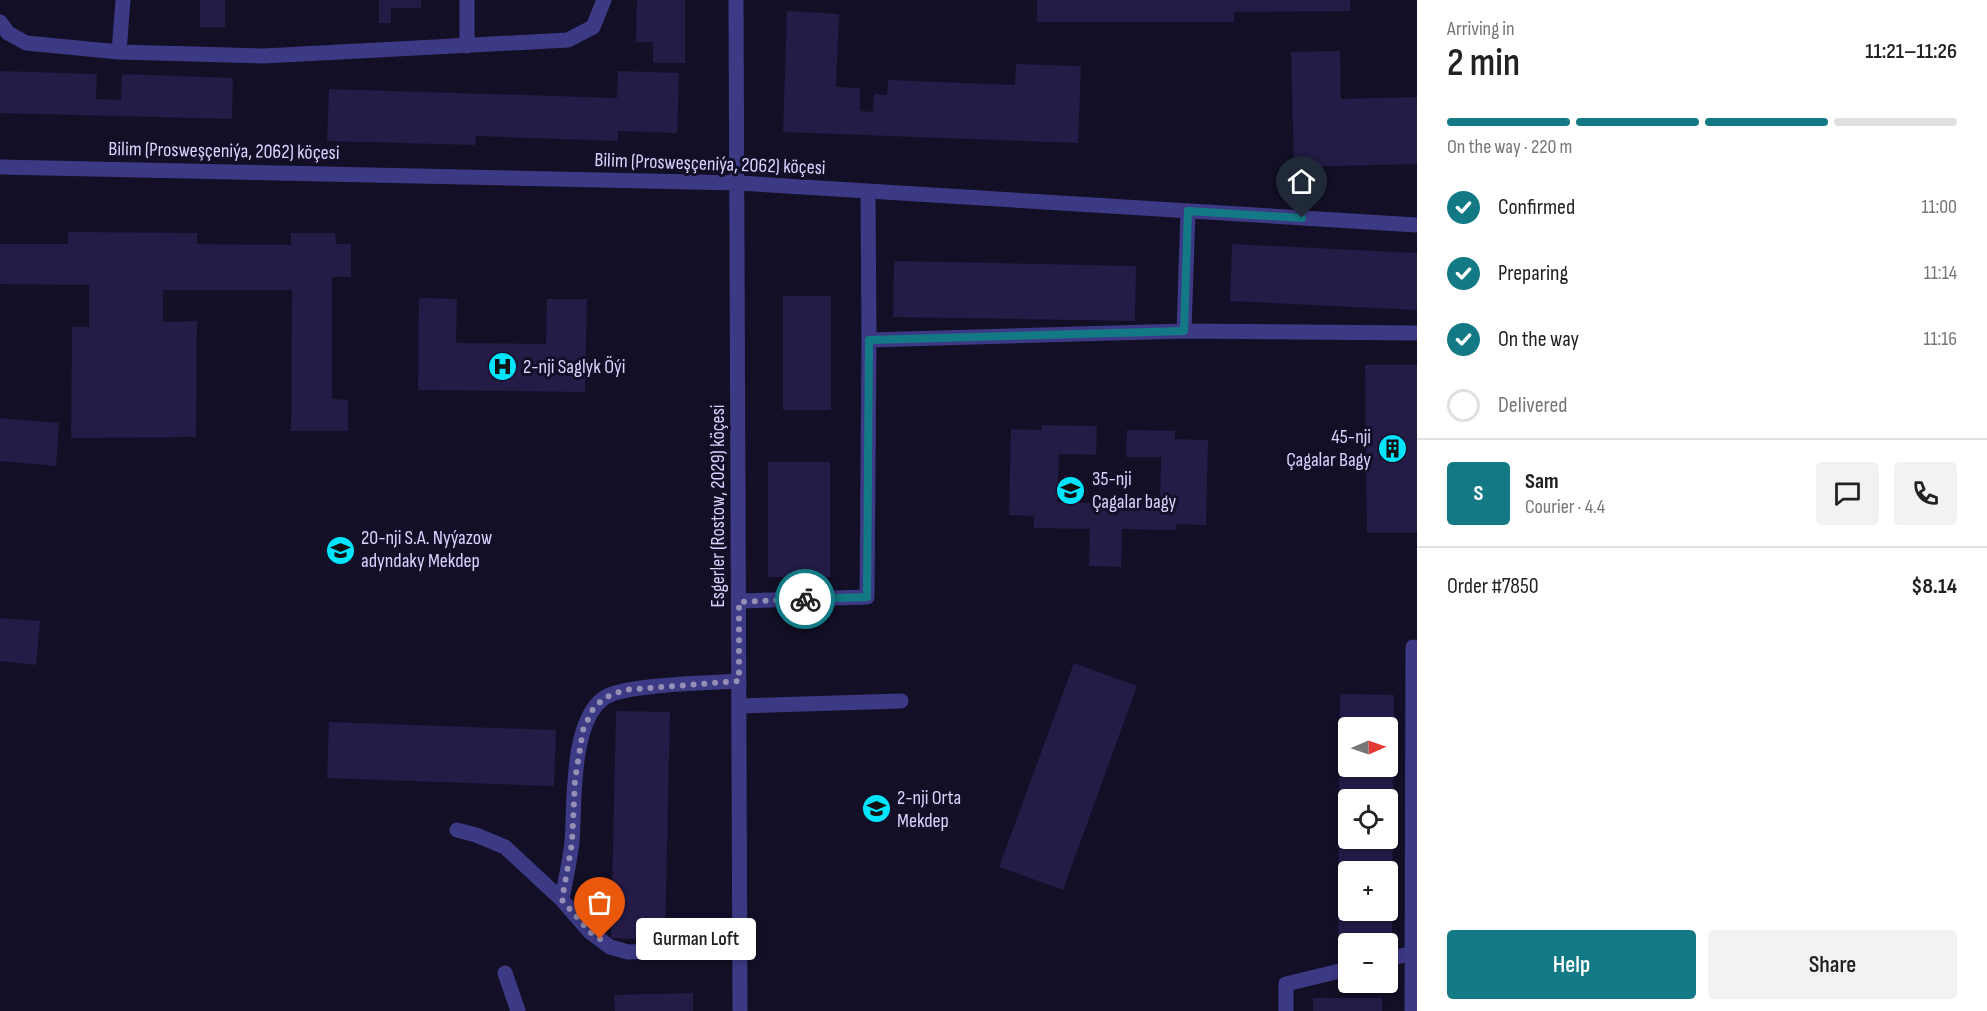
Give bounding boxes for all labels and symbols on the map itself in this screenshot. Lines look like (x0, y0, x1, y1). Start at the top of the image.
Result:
street label: Bilim (Prosweşçeniýa, 2062) köçesi (108, 137, 340, 165)
street label: Bilim (Prosweşçeniýa, 2062) köçesi (594, 148, 826, 180)
pin (1276, 156, 1327, 218)
hospital icon: 2-nji Saglyk Öýi (486, 351, 518, 383)
place label: 2-nji Saglyk Öýi (523, 355, 625, 379)
street label: Esgerler (Rostow, 2029) köçesi (706, 404, 730, 608)
place label: 45-nji Çagalar Bagy (1286, 425, 1371, 472)
building icon: 45-nji Çagalar Bagy (1376, 433, 1408, 465)
place label: 35-nji Çagalar bagy (1092, 467, 1176, 514)
school or university icon: 35-nji Çagalar bagy (1055, 475, 1087, 507)
place label: 20-nji S.A. Nyýazow adyndaky Mekdep (361, 526, 492, 573)
school or university icon: 20-nji S.A. Nyýazow adyndaky Mekdep (324, 534, 356, 566)
courier (775, 569, 835, 629)
north arrow (1338, 717, 1398, 777)
place label: 2-nji Orta Mekdep (897, 786, 961, 833)
school or university icon: 2-nji Orta Mekdep (860, 793, 892, 825)
pin (574, 877, 625, 939)
callout: Gurman Loft (636, 918, 756, 960)

